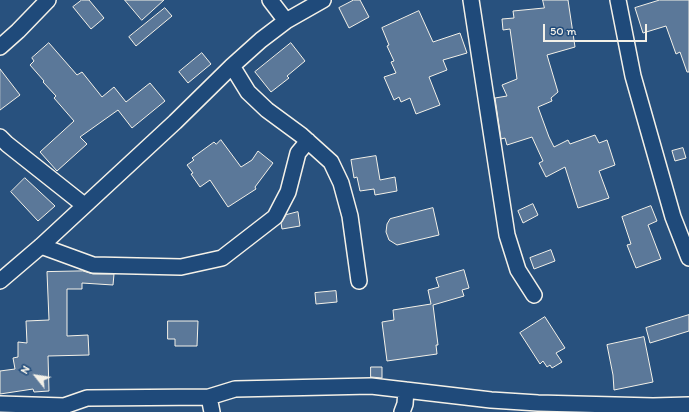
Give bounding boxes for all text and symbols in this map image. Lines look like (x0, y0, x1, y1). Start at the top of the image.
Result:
scale bar (545, 16, 649, 42)
text: 50 m (550, 24, 576, 38)
north arrow (16, 356, 56, 396)
text: N (18, 363, 33, 376)

